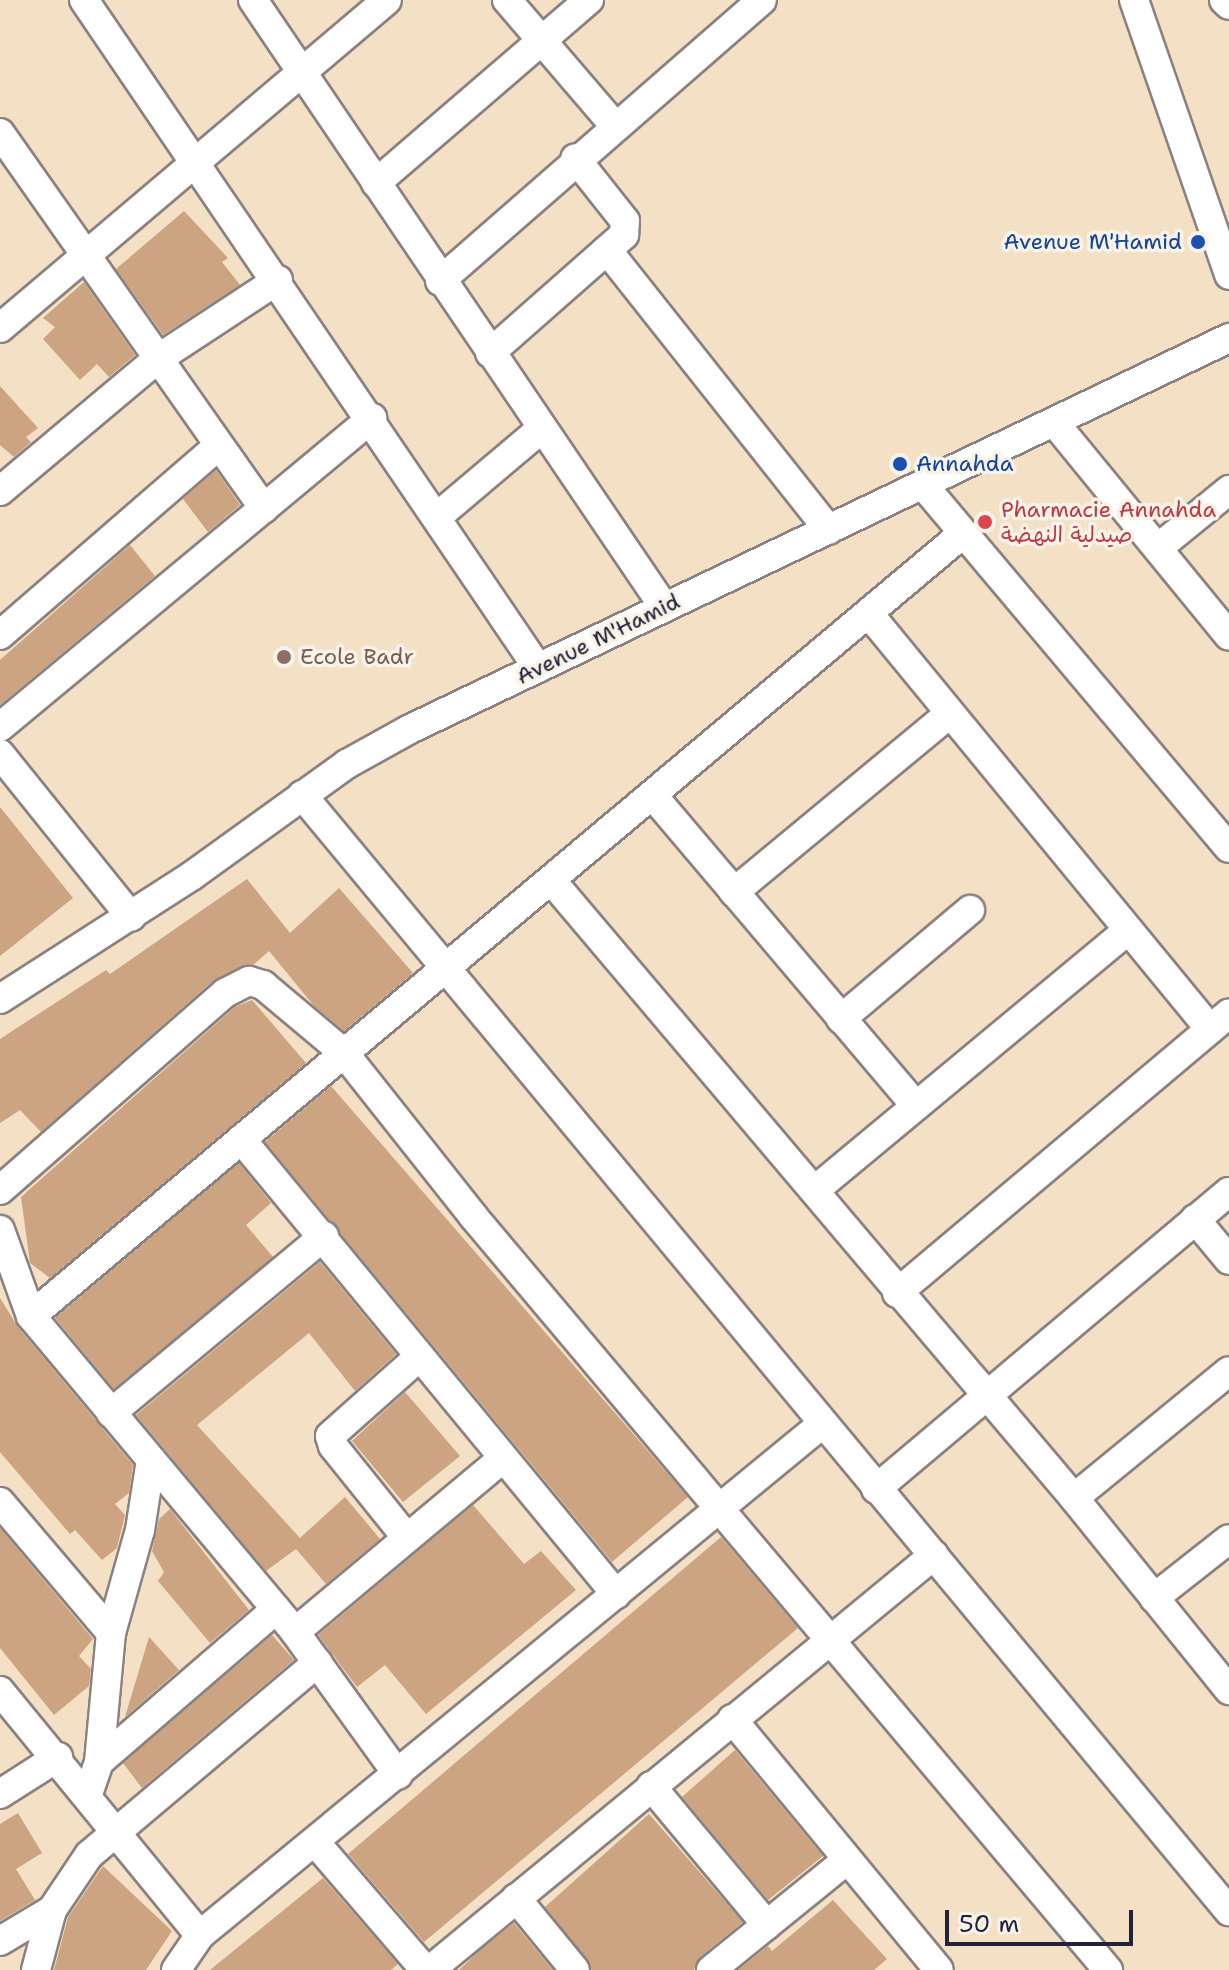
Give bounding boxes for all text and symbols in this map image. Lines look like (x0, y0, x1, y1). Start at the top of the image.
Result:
place label: Avenue M'Hamid (1004, 229, 1182, 255)
marker: Avenue M'Hamid (1189, 233, 1207, 251)
place label: Annahda (916, 451, 1013, 477)
marker: Annahda (891, 455, 909, 473)
place label: Pharmacie Annahda صيدلية النهضة (1001, 496, 1216, 548)
marker: Pharmacie Annahda صيدلية النهضة (976, 513, 994, 531)
street label: Avenue M'Hamid (512, 588, 684, 690)
place label: Ecole Badr (300, 644, 414, 670)
marker: Ecole Badr (275, 648, 293, 666)
scale bar (949, 1894, 1137, 1944)
text: 50 m (959, 1908, 1019, 1940)

